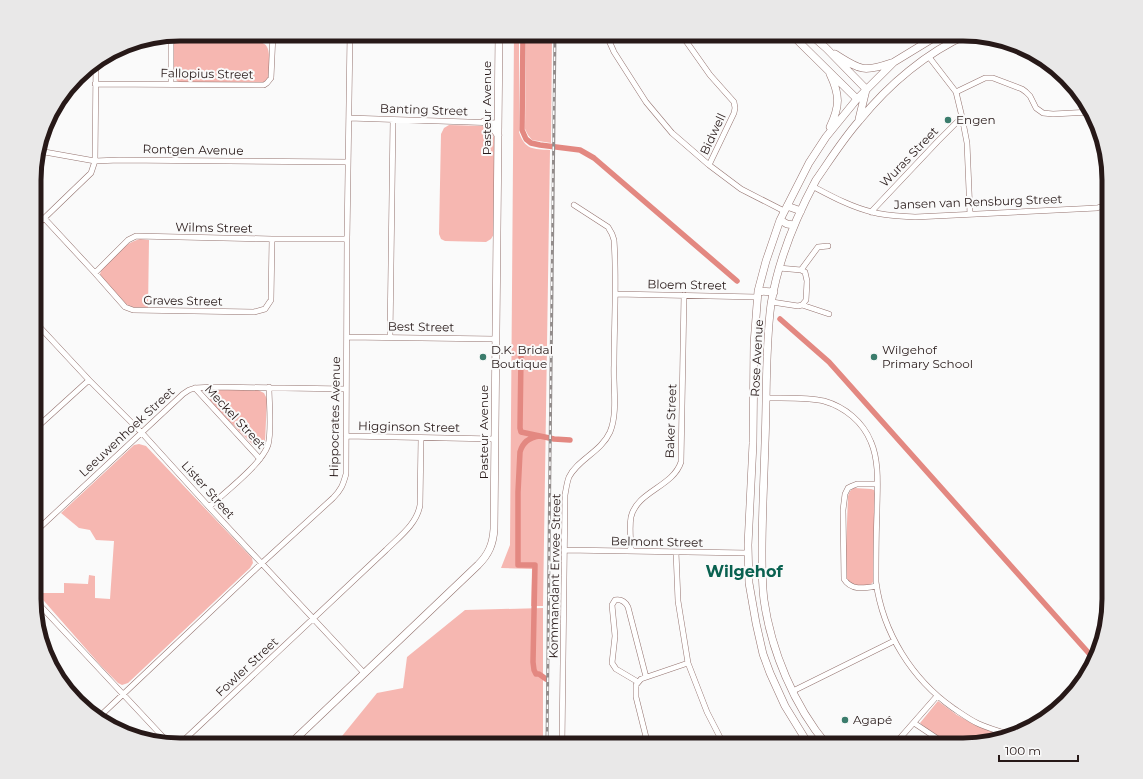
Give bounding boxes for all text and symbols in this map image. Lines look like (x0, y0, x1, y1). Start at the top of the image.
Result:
street label: Pasteur Avenue (479, 61, 494, 155)
street label: Fallopius Street (160, 65, 254, 82)
street label: Banting Street (380, 100, 468, 119)
street label: Bidwell (696, 110, 729, 157)
place label: Engen (956, 112, 996, 127)
marker: Engen (943, 115, 953, 125)
street label: Wuras Street (876, 123, 941, 190)
street label: Rontgen Avenue (142, 141, 244, 158)
street label: Jansen van Rensburg Street (892, 191, 1063, 212)
street label: Wilms Street (175, 219, 253, 236)
street label: Bloem Street (647, 276, 727, 293)
street label: Graves Street (143, 292, 223, 309)
street label: Best Street (388, 318, 454, 335)
street label: Rose Avenue (747, 319, 766, 397)
place label: D.K. Bridal Boutique (491, 342, 553, 371)
place label: Wilgehof Primary School (882, 342, 973, 371)
marker: D.K. Bridal Boutique (478, 352, 488, 362)
marker: Wilgehof Primary School (869, 352, 879, 362)
street label: Hippocrates Avenue (326, 356, 343, 478)
street label: Meckel Street (202, 381, 269, 452)
street label: Baker Street (662, 383, 679, 458)
street label: Leeuwenhoek Street (76, 384, 177, 480)
street label: Pasteur Avenue (476, 385, 491, 479)
street label: Higginson Street (358, 418, 460, 435)
street label: Lister Street (179, 458, 238, 522)
street label: Kommandant Erwee Street (546, 493, 563, 659)
street label: Belmont Street (611, 533, 703, 550)
district label: Wilgehof (705, 562, 783, 581)
street label: Fowler Street (212, 634, 281, 699)
place label: Agapé (853, 712, 892, 727)
marker: Agapé (840, 715, 850, 725)
scale bar (999, 737, 1078, 763)
text: 100 m (1005, 743, 1041, 758)

